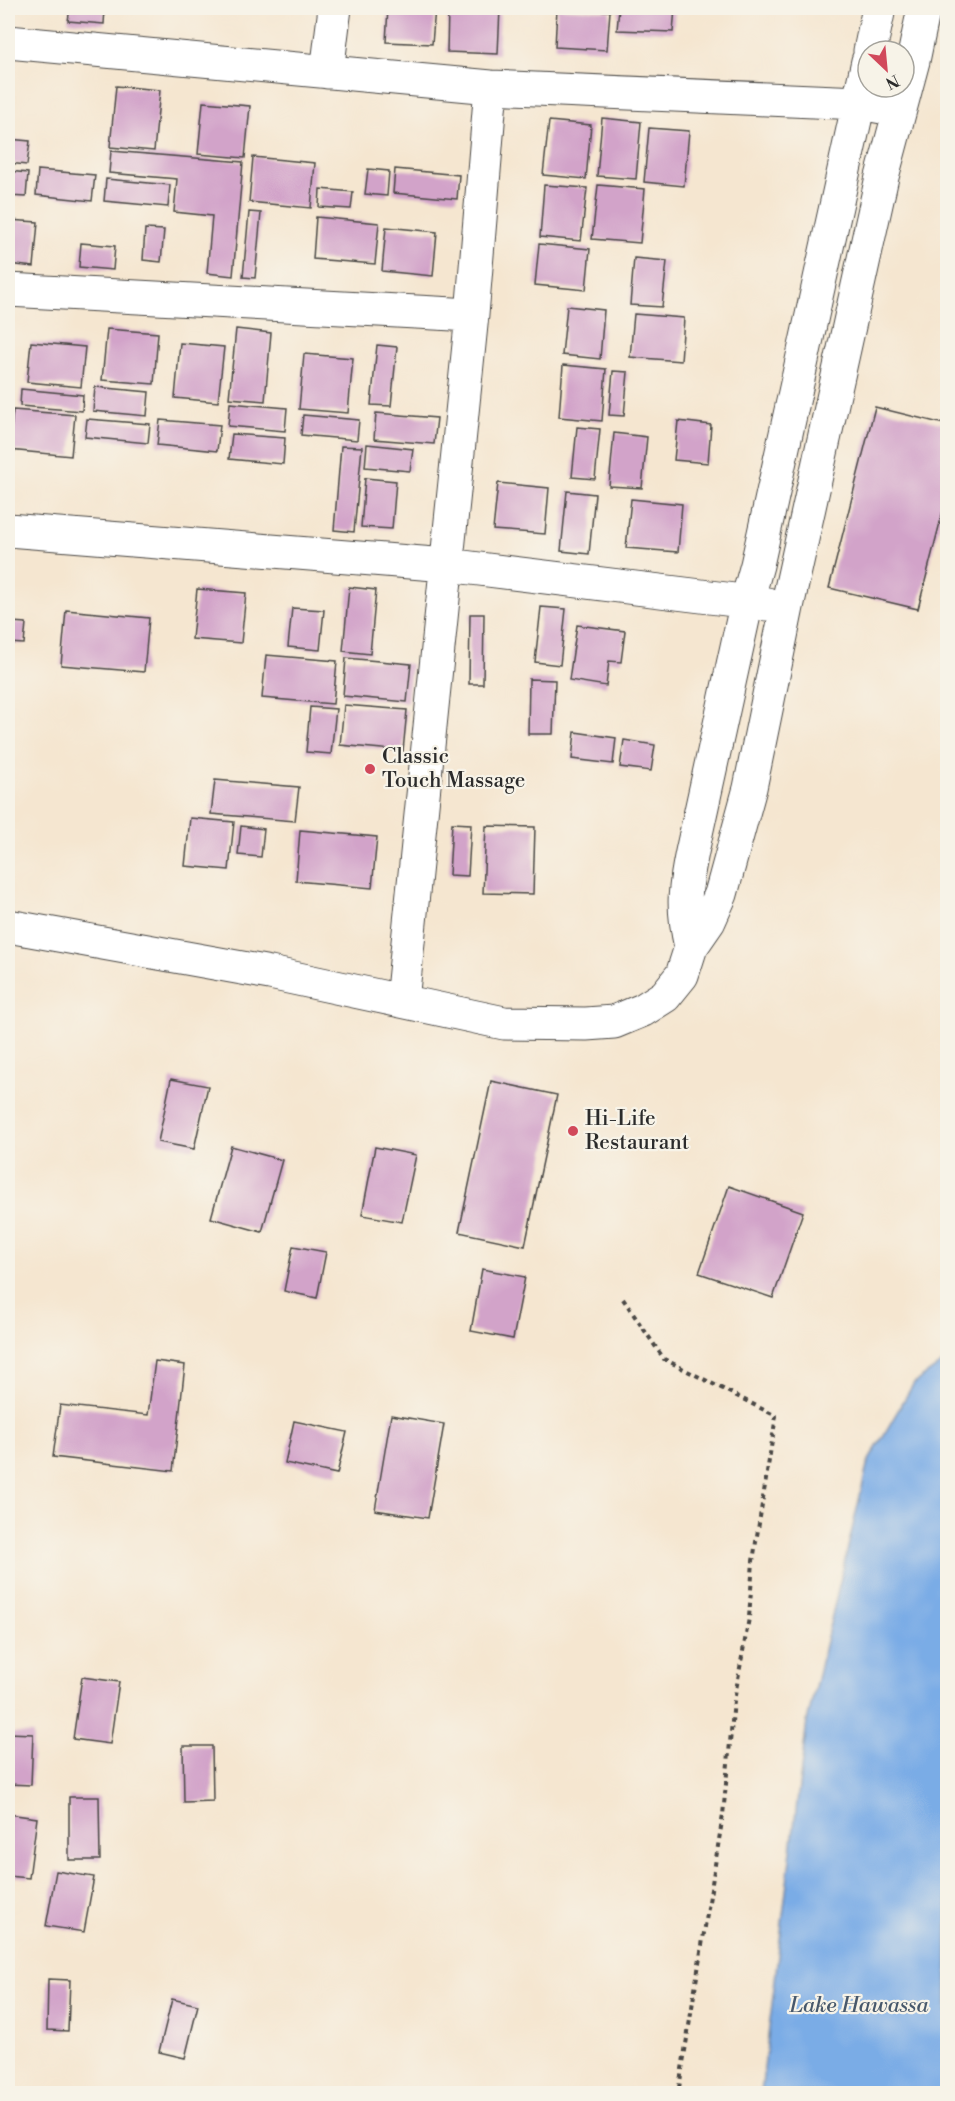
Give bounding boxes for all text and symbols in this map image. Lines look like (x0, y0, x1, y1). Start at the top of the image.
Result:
north arrow (856, 39, 916, 99)
text: N (882, 70, 902, 93)
place label: Classic Touch Massage (382, 744, 525, 794)
marker: Classic Touch Massage (363, 762, 377, 776)
place label: Hi-Life Restaurant (585, 1106, 690, 1156)
marker: Hi-Life Restaurant (566, 1124, 580, 1138)
water label: Lake Hawassa (789, 1992, 929, 2019)

